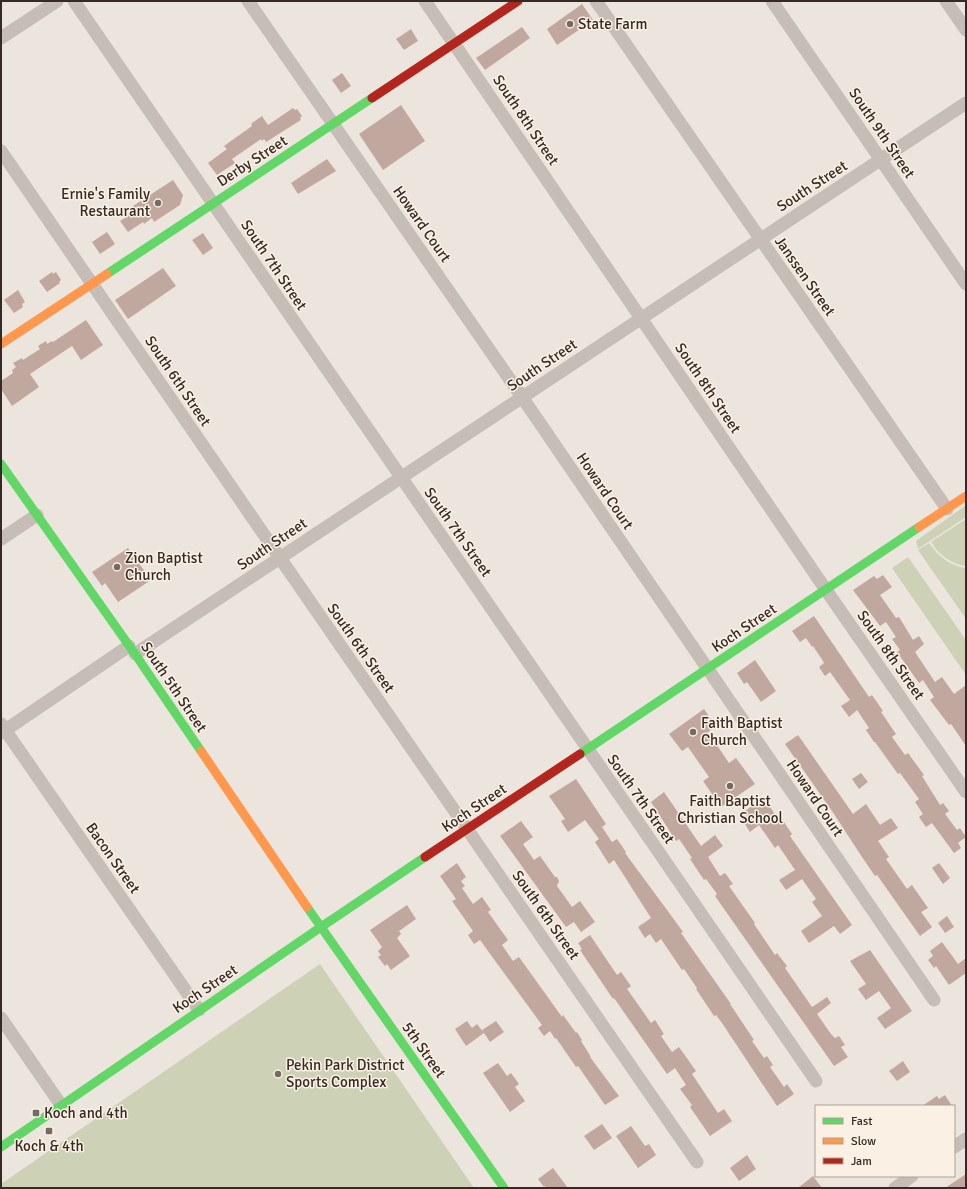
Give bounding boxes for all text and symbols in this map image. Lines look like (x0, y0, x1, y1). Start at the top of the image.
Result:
place label: State Farm (578, 15, 647, 33)
marker: State Farm (565, 19, 575, 29)
street label: South 8th Street (489, 71, 563, 169)
street label: South 9th Street (845, 84, 919, 182)
street label: Derby Street (214, 132, 290, 190)
street label: South Street (773, 157, 851, 215)
street label: Howard Court (389, 182, 455, 266)
place label: Ernie's Family Restaurant (61, 185, 150, 220)
marker: Ernie's Family Restaurant (153, 198, 163, 208)
street label: South 7th Street (237, 216, 311, 314)
street label: Janssen Street (771, 233, 839, 319)
street label: South 6th Street (141, 332, 215, 430)
street label: South Street (504, 335, 580, 395)
street label: South 8th Street (671, 339, 745, 437)
street label: Howard Court (573, 449, 637, 533)
street label: South 7th Street (421, 484, 495, 580)
street label: South Street (234, 514, 310, 574)
place label: Zion Baptist Church (125, 549, 203, 584)
marker: Zion Baptist Church (112, 562, 122, 572)
street label: South 6th Street (324, 600, 398, 696)
street label: Koch Street (708, 600, 780, 656)
street label: South 8th Street (854, 607, 928, 703)
street label: South 5th Street (137, 638, 211, 736)
place label: Faith Baptist Church (701, 714, 783, 749)
marker: Faith Baptist Church (688, 727, 698, 737)
street label: South 7th Street (604, 751, 678, 847)
street label: Howard Court (783, 756, 847, 840)
street label: Koch Street (438, 780, 510, 836)
marker: Faith Baptist Christian School (725, 781, 735, 791)
place label: Faith Baptist Christian School (677, 792, 783, 827)
street label: Bacon Street (82, 819, 144, 897)
street label: South 6th Street (509, 867, 583, 963)
street label: Koch Street (169, 961, 241, 1017)
street label: 5th Street (398, 1019, 450, 1081)
place label: Pekin Park District Sports Complex (286, 1056, 404, 1091)
marker: Pekin Park District Sports Complex (273, 1069, 283, 1079)
place label: Koch and 4th (44, 1104, 128, 1122)
legend (815, 1105, 955, 1177)
marker: Koch and 4th (31, 1108, 41, 1118)
text: Fast (851, 1114, 872, 1129)
marker: Koch & 4th (44, 1126, 54, 1136)
text: Slow (851, 1134, 876, 1149)
place label: Koch & 4th (14, 1137, 84, 1155)
text: Jam (851, 1154, 872, 1169)

